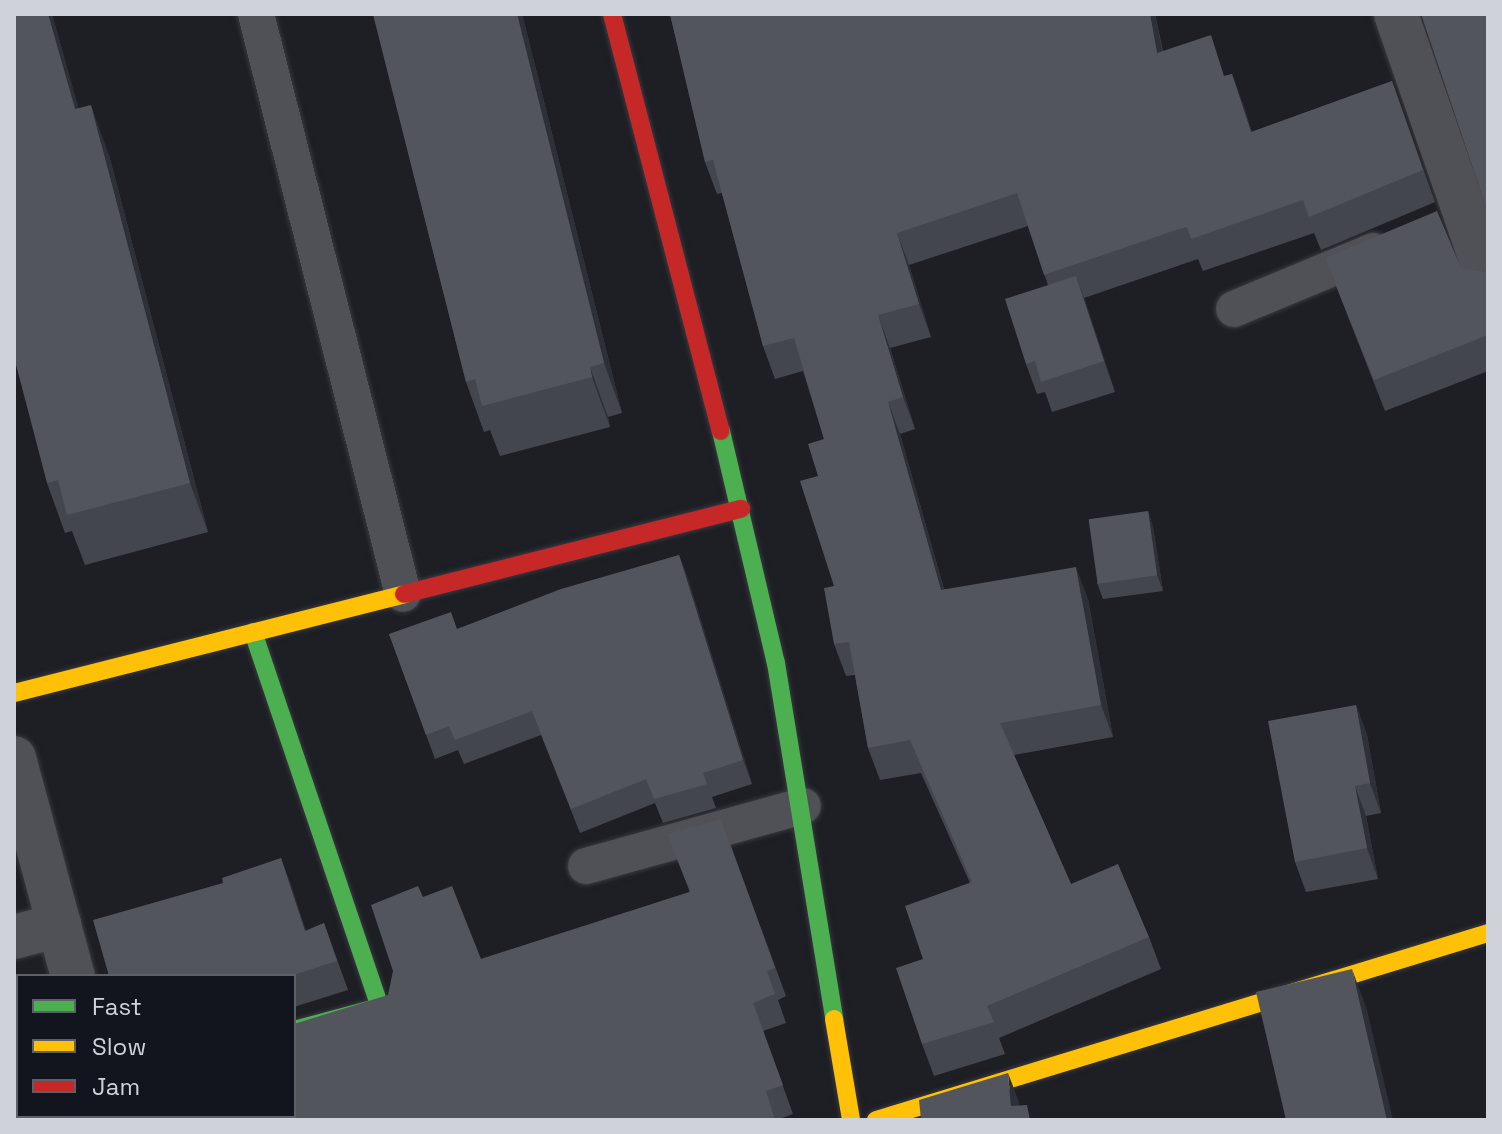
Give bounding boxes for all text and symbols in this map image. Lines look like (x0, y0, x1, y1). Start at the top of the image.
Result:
legend (16, 974, 296, 1118)
text: Fast (92, 991, 142, 1022)
text: Slow (92, 1031, 146, 1062)
text: Jam (92, 1071, 140, 1102)

